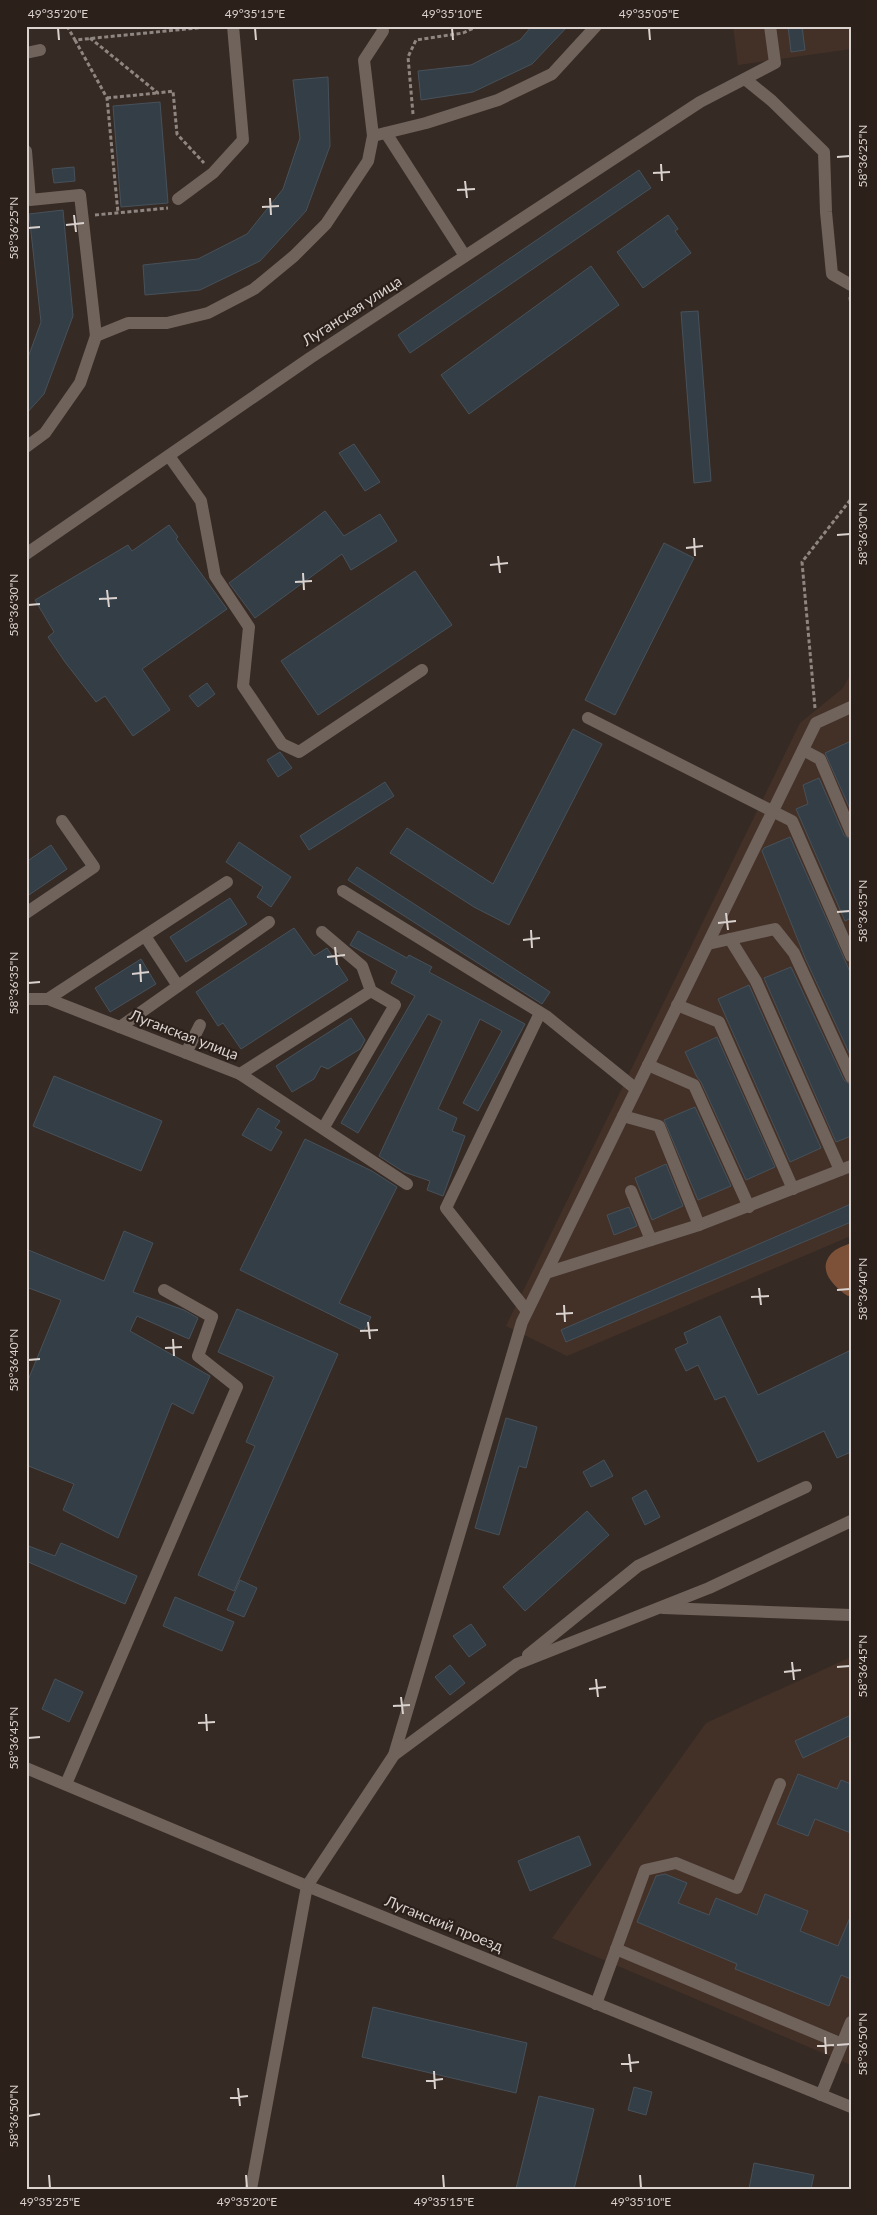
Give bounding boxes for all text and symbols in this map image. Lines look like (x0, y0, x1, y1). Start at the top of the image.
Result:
text: 49°35'20"E (28, 6, 88, 21)
text: 49°35'15"E (225, 6, 285, 21)
text: 49°35'10"E (422, 6, 482, 21)
text: 49°35'05"E (619, 6, 679, 21)
text: 58°36'25"N (855, 125, 870, 187)
text: 58°36'25"N (6, 197, 21, 259)
street label: Луганская улица (297, 271, 405, 350)
text: 58°36'30"N (855, 503, 870, 565)
text: 58°36'30"N (6, 574, 21, 636)
text: 58°36'35"N (855, 880, 870, 942)
text: 58°36'35"N (6, 952, 21, 1014)
street label: Луганская улица (126, 1005, 241, 1063)
text: 58°36'40"N (855, 1258, 870, 1320)
text: 58°36'40"N (6, 1329, 21, 1391)
text: 58°36'45"N (855, 1635, 870, 1697)
text: 58°36'45"N (6, 1707, 21, 1769)
street label: Луганский проезд (382, 1891, 506, 1955)
text: 58°36'50"N (855, 2013, 870, 2075)
text: 58°36'50"N (6, 2085, 21, 2147)
text: 49°35'25"E (20, 2194, 80, 2209)
text: 49°35'20"E (217, 2194, 277, 2209)
text: 49°35'15"E (414, 2194, 474, 2209)
text: 49°35'10"E (611, 2194, 671, 2209)

